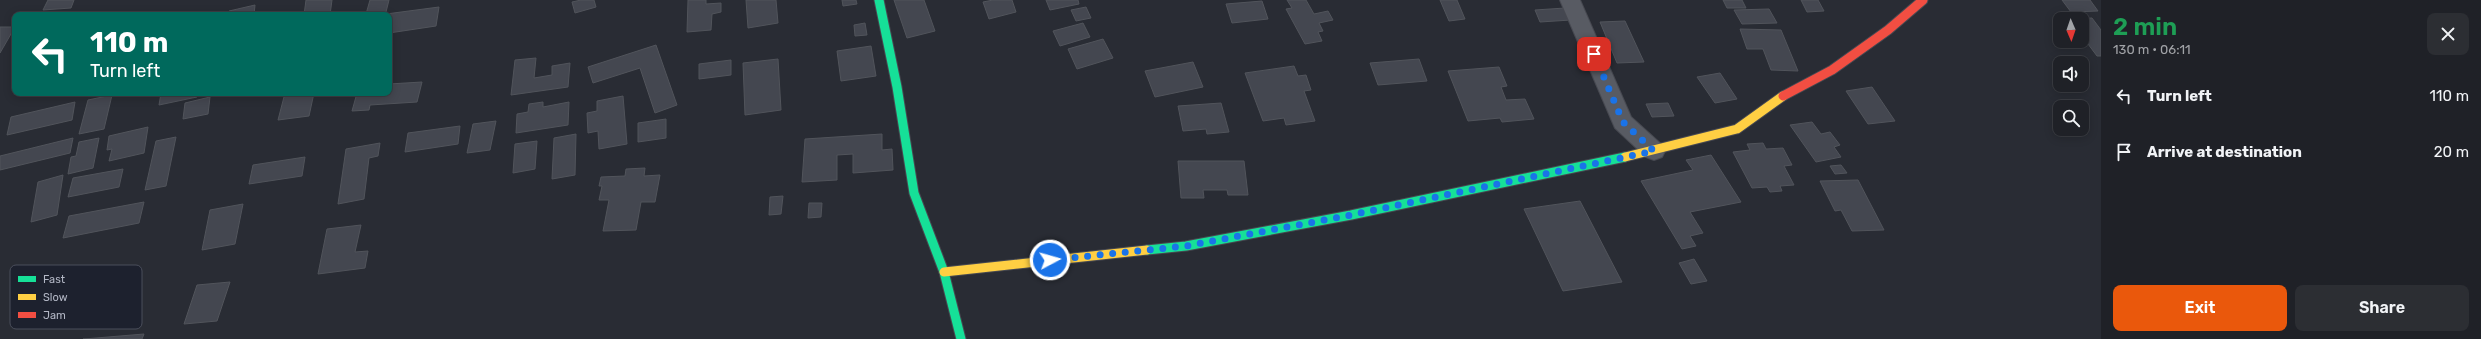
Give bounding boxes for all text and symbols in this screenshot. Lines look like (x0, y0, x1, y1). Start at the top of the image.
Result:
north arrow (2053, 12, 2089, 48)
map controls (2053, 12, 2089, 136)
text: 2 min (2113, 13, 2177, 41)
button: close (2427, 13, 2469, 55)
text: 110 m (90, 26, 168, 59)
icon: left (24, 28, 76, 80)
pin (1577, 37, 1611, 71)
text: 130 m · 06:11 (2113, 42, 2191, 57)
icon: arrive (1583, 43, 1605, 65)
button: sound (2053, 56, 2089, 92)
text: Turn left (90, 60, 160, 82)
icon: left (2113, 85, 2135, 107)
text: Turn left (2147, 87, 2212, 105)
text: 110 m (2430, 87, 2469, 105)
button: search (2053, 100, 2089, 136)
icon: arrive (2113, 141, 2135, 163)
text: Arrive at destination (2147, 143, 2302, 161)
text: 20 m (2434, 143, 2469, 161)
position arrow (1029, 239, 1071, 281)
legend (10, 265, 142, 329)
text: Fast (43, 273, 66, 286)
button: Exit (2113, 285, 2287, 331)
button: Share (2295, 285, 2469, 331)
text: Slow (43, 291, 68, 304)
text: Jam (43, 309, 66, 322)

